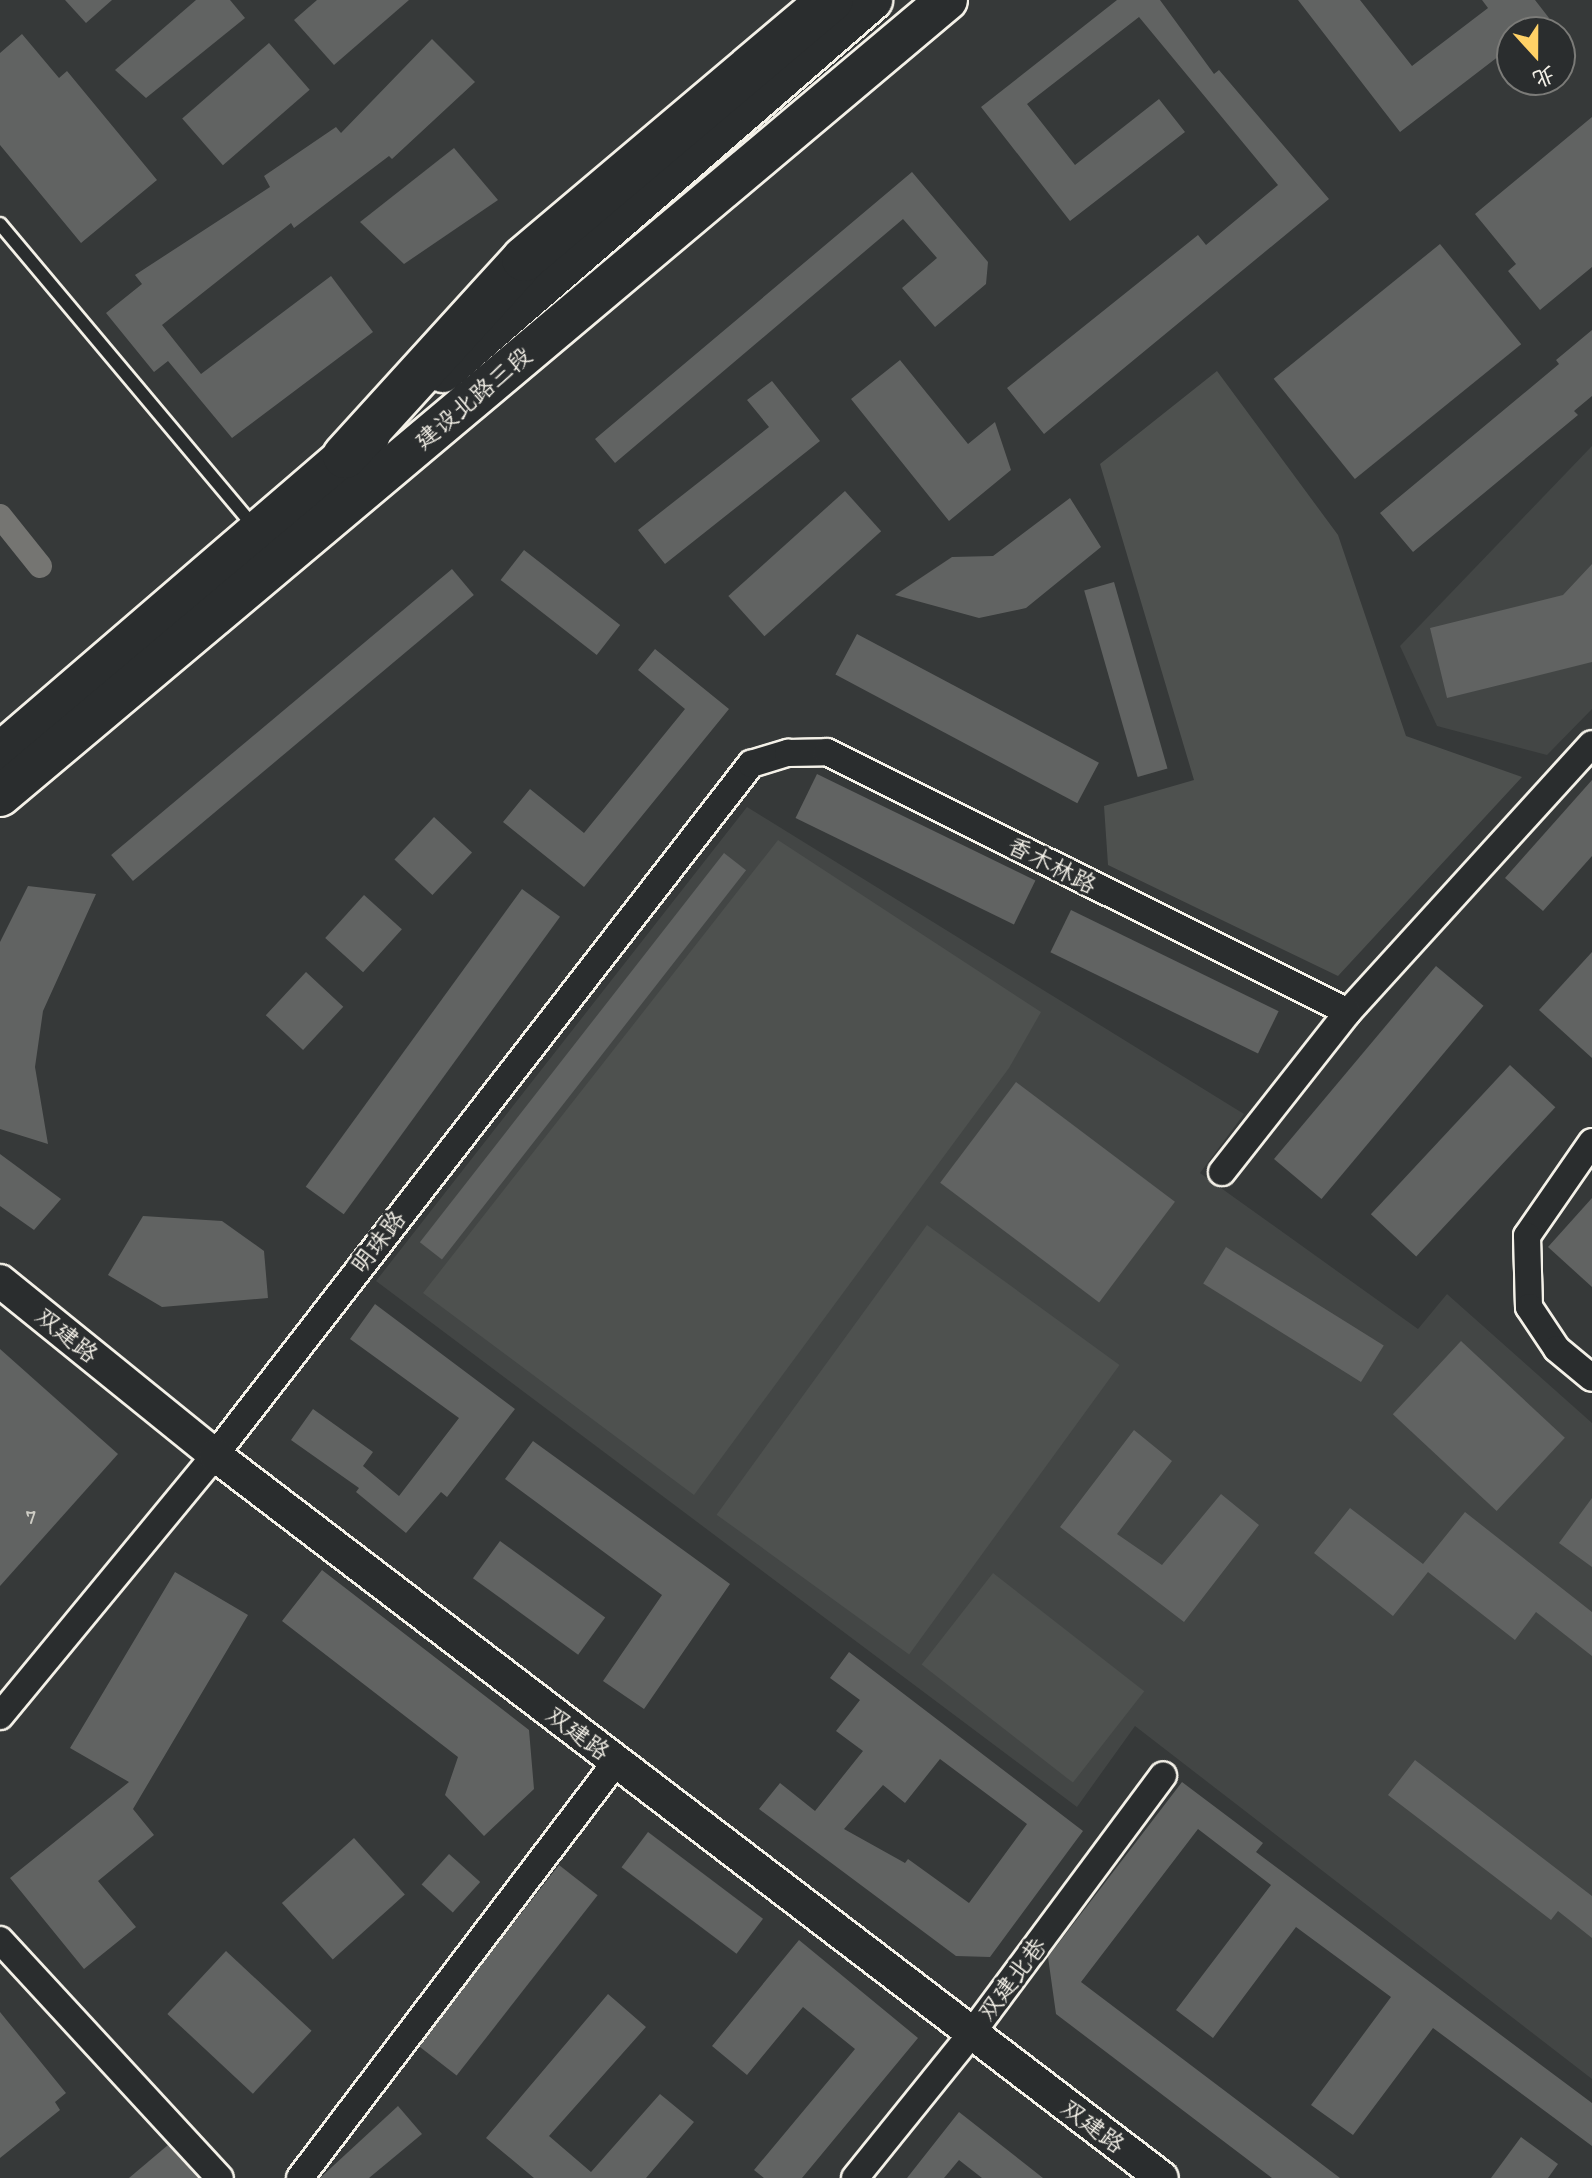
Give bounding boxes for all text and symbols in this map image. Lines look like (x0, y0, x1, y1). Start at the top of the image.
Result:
north arrow (1496, 16, 1576, 96)
text: 北 (1529, 60, 1559, 94)
street label: 建设北路三段 (409, 341, 537, 455)
street label: 香木林路 (1003, 830, 1101, 900)
street label: 明珠路 (344, 1205, 412, 1279)
street label: 双建路 (30, 1301, 104, 1369)
house number: 7 (26, 1505, 36, 1529)
street label: 双建路 (541, 1700, 615, 1766)
street label: 双建北巷 (972, 1932, 1052, 2026)
street label: 双建路 (1056, 2093, 1130, 2159)

